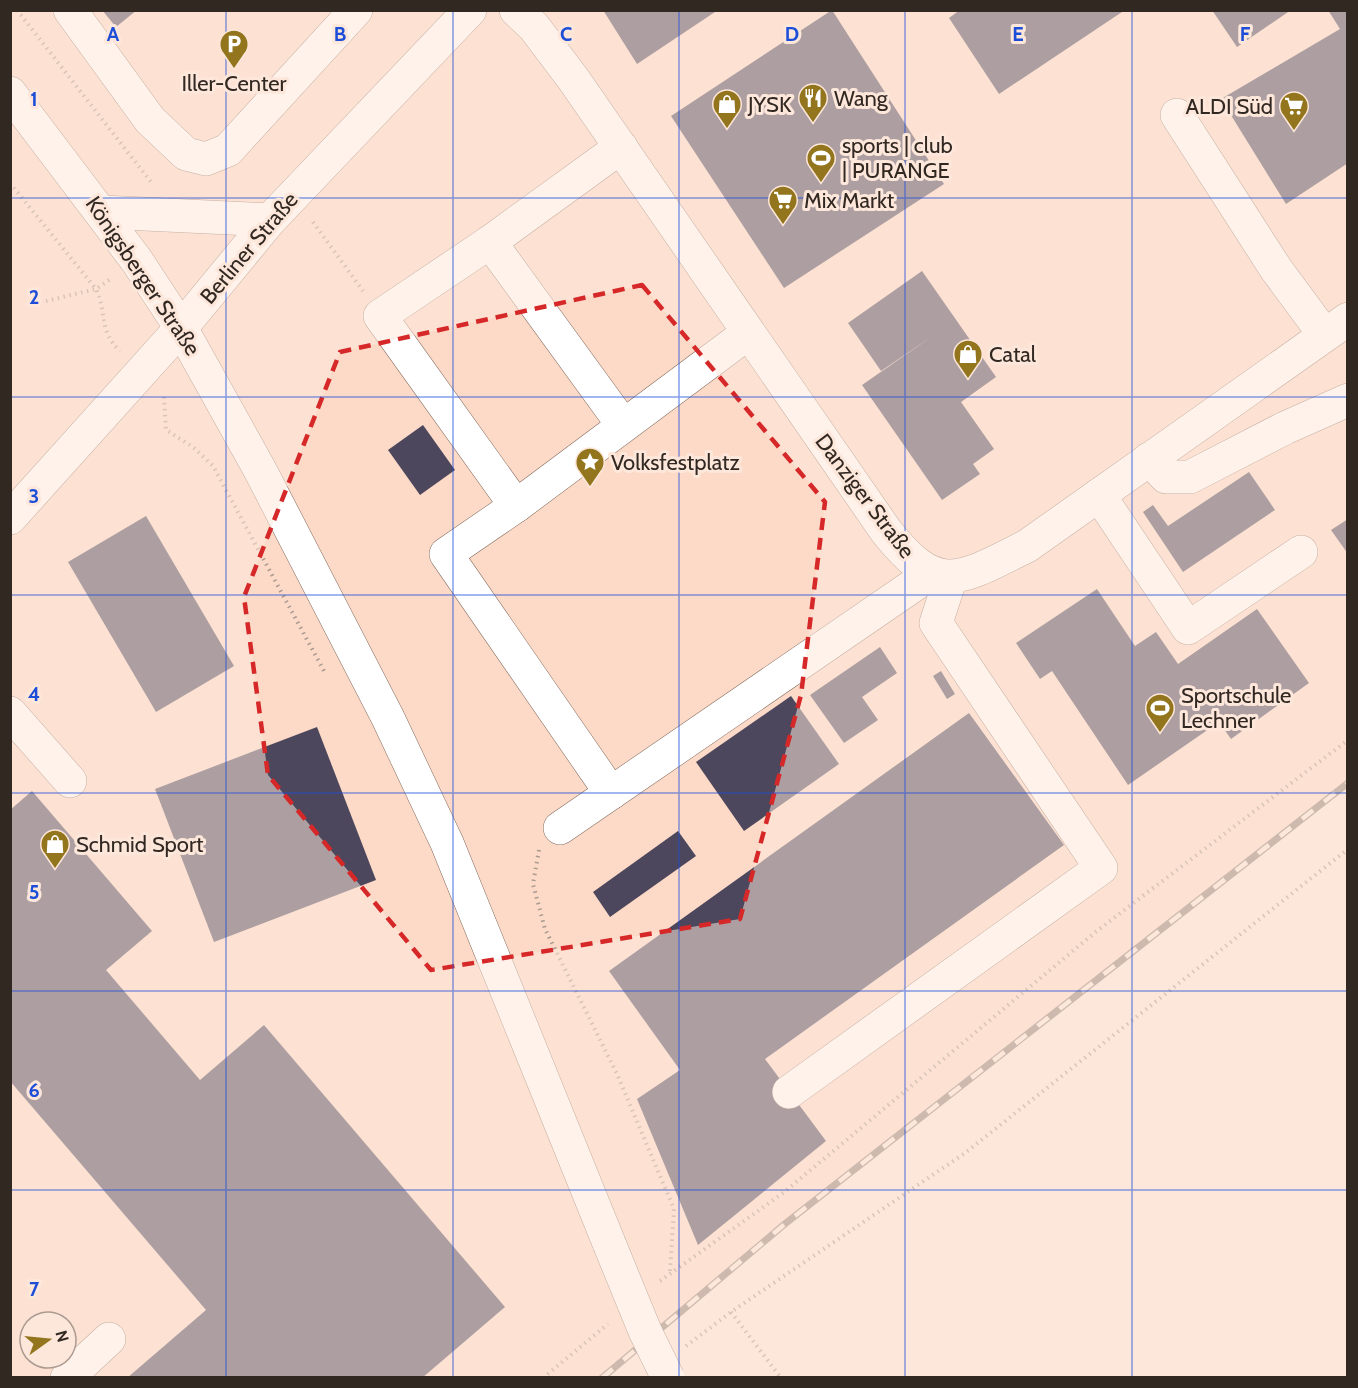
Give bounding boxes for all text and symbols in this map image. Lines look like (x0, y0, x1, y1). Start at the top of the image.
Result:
text: A (107, 22, 120, 46)
text: B (334, 22, 346, 46)
text: C (560, 22, 572, 46)
text: D (785, 22, 799, 46)
text: E (1012, 22, 1024, 46)
text: F (1240, 22, 1251, 46)
parking icon: Iller-Center (218, 28, 250, 70)
place label: Iller-Center (182, 70, 286, 97)
restaurant icon: Wang (797, 82, 829, 124)
place label: Wang (834, 85, 889, 112)
text: 1 (30, 87, 38, 111)
shop icon: JYSK (711, 88, 743, 130)
supermarket icon: ALDI Süd (1278, 90, 1310, 132)
place label: JYSK (747, 91, 792, 118)
place label: ALDI Süd (1185, 93, 1273, 120)
place label: sports | club | PURANGE (842, 132, 953, 184)
sports icon: sports | club | PURANGE (805, 142, 837, 184)
supermarket icon: Mix Markt (767, 184, 799, 226)
street label: Berliner Straße (194, 187, 304, 309)
place label: Mix Markt (804, 187, 895, 214)
street label: Königsberger Straße (80, 191, 206, 361)
text: 2 (29, 285, 39, 309)
shop icon: Catal (952, 338, 984, 380)
place label: Catal (989, 341, 1037, 368)
street label: Danziger Straße (809, 428, 921, 564)
place icon: Volksfestplatz (574, 446, 606, 488)
place label: Volksfestplatz (611, 449, 740, 476)
text: 3 (29, 484, 39, 508)
text: 4 (28, 682, 40, 706)
place label: Sportschule Lechner (1181, 682, 1291, 734)
sports icon: Sportschule Lechner (1144, 692, 1176, 734)
shop icon: Schmid Sport (39, 828, 71, 870)
place label: Schmid Sport (76, 831, 204, 858)
text: 5 (29, 880, 39, 904)
text: 6 (28, 1078, 40, 1102)
text: 7 (29, 1277, 40, 1301)
north arrow (18, 1310, 78, 1370)
text: N (51, 1328, 73, 1344)

